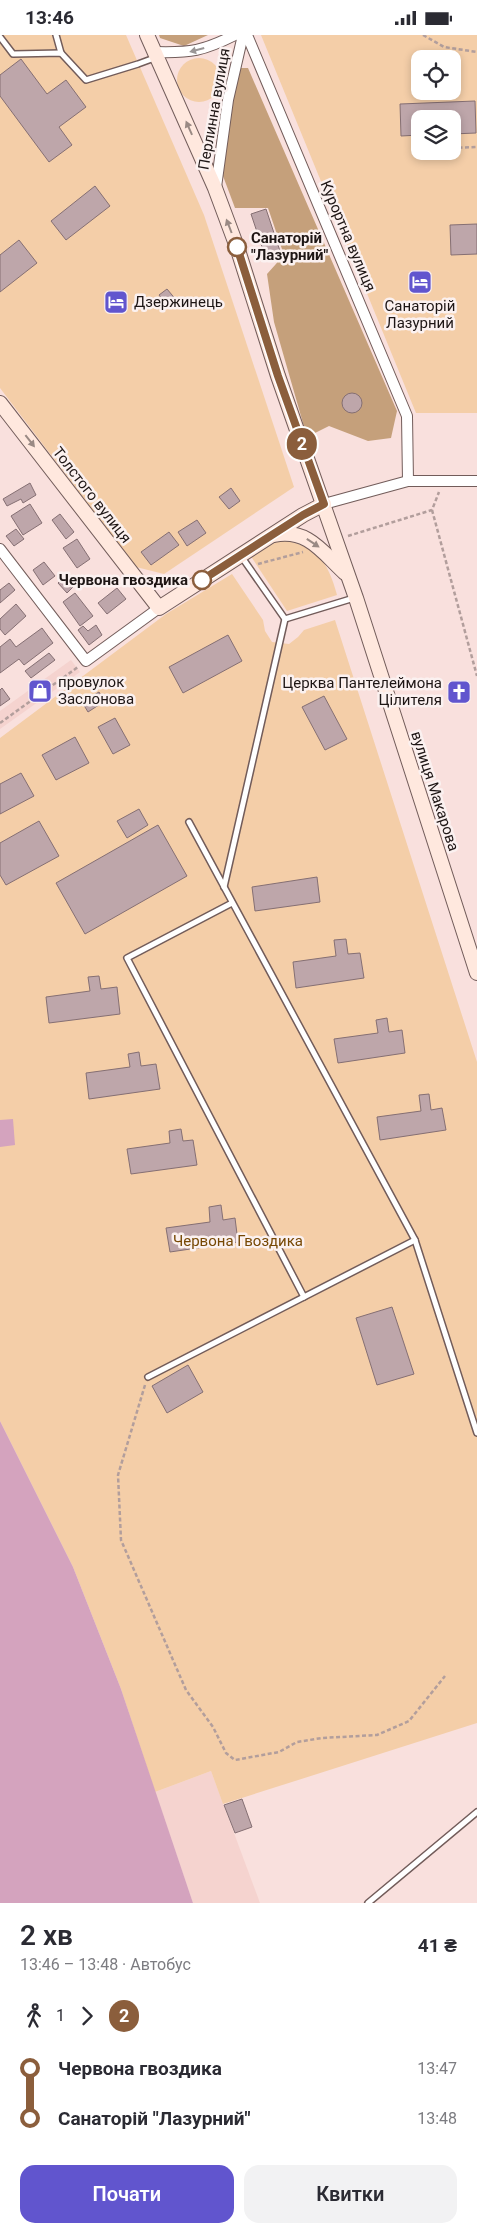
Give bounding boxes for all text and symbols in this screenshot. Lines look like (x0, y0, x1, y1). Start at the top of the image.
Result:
text: 13:46 (25, 6, 74, 29)
one-way arrow (189, 47, 204, 55)
street label: Перлинна вулиця (194, 47, 234, 171)
map controls (411, 50, 461, 160)
button: locate (411, 50, 461, 100)
button: layers (411, 110, 461, 160)
one-way arrow (184, 121, 192, 135)
street label: Курортна вулиця (316, 178, 380, 294)
one-way arrow (225, 219, 233, 233)
place label: Санаторій "Лазурний" (251, 229, 329, 264)
marker: Санаторій "Лазурний" (227, 237, 247, 257)
hotel icon: Санаторій Лазурний (407, 269, 433, 295)
hotel icon: Дзержинець (103, 289, 129, 315)
place label: Дзержинець (134, 293, 223, 311)
place label: Санаторій Лазурний (385, 297, 455, 332)
line badge: 2 (286, 428, 318, 460)
text: 2 (297, 433, 307, 454)
one-way arrow (25, 434, 35, 448)
street label: Толстого вулиця (49, 443, 135, 547)
one-way arrow (306, 539, 320, 548)
marker: Червона гвоздика (192, 570, 212, 590)
place label: Червона гвоздика (59, 571, 188, 589)
place label: провулок Заслонова (58, 673, 134, 708)
place label: Церква Пантелеймона Цілителя (282, 674, 442, 709)
shop icon: провулок Заслонова (27, 678, 53, 704)
church icon: Церква Пантелеймона Цілителя (446, 679, 472, 705)
street label: вулиця Макарова (407, 729, 463, 853)
park label: Червона Гвоздика (173, 1232, 303, 1250)
text: 2 хв (20, 1919, 73, 1952)
text: 41 ₴ (418, 1934, 457, 1957)
text: 13:46 – 13:48 · Автобус (20, 1955, 191, 1974)
icon: walk (20, 2002, 48, 2030)
icon: forward (73, 2002, 101, 2030)
text: 2 (119, 2005, 129, 2026)
text: 1 (56, 2006, 65, 2025)
text: Червона гвоздика (58, 2057, 222, 2080)
text: 13:47 (417, 2059, 457, 2078)
text: Санаторій "Лазурний" (58, 2107, 251, 2130)
text: 13:48 (417, 2109, 457, 2128)
button: Почати (20, 2165, 234, 2223)
button: Квитки (244, 2165, 457, 2223)

